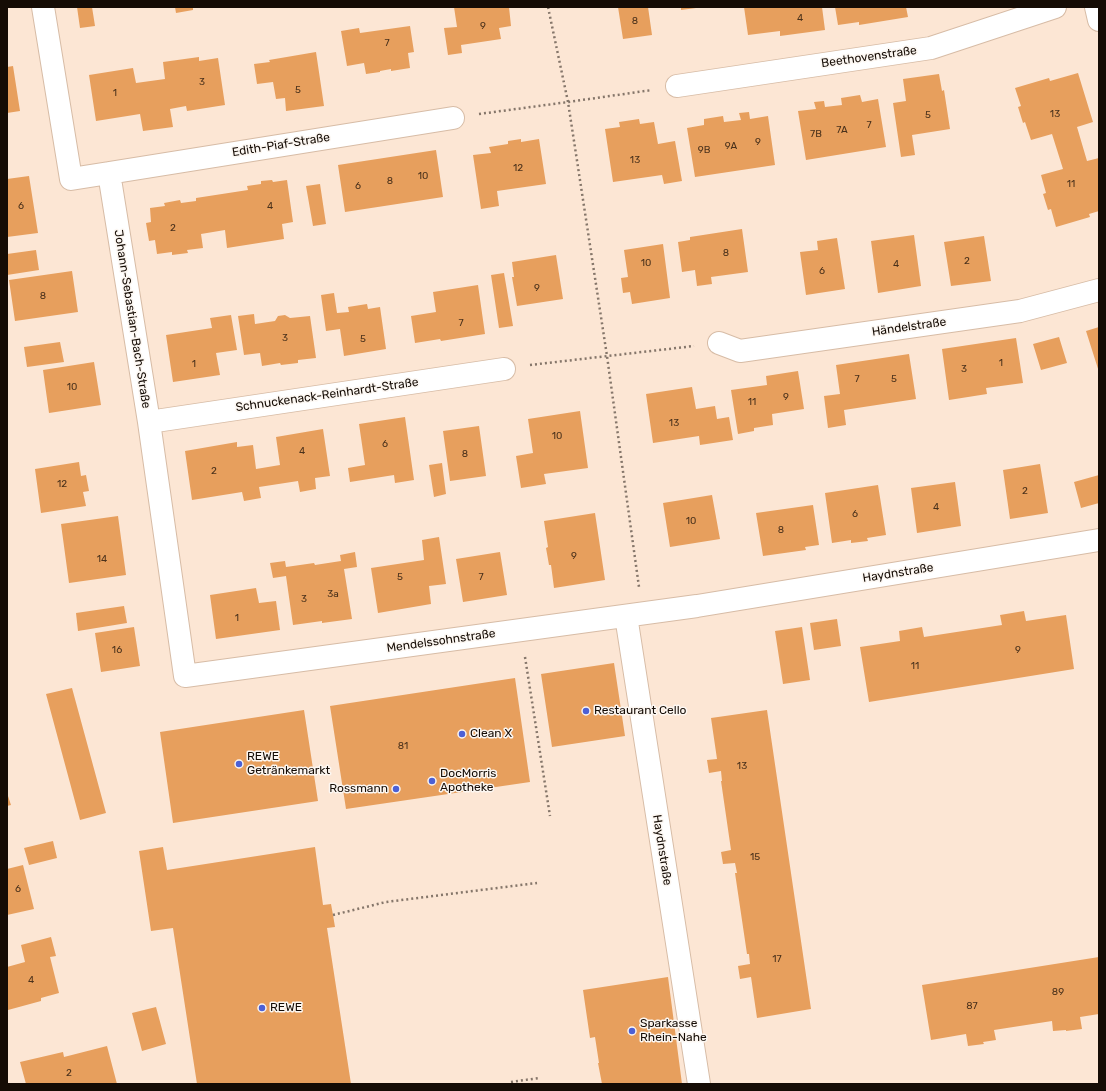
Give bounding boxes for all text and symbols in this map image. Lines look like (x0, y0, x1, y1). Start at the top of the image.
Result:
house number: 4 (797, 12, 803, 24)
house number: 8 (632, 15, 638, 27)
house number: 9 (480, 20, 486, 32)
house number: 7 (384, 37, 390, 49)
street label: Beethovenstraße (820, 43, 918, 71)
house number: 3 (199, 76, 205, 88)
house number: 5 (295, 84, 301, 96)
house number: 1 (113, 87, 117, 99)
house number: 13 (1050, 108, 1060, 120)
house number: 5 (925, 109, 931, 121)
house number: 7 (866, 119, 872, 131)
house number: 7A (836, 124, 848, 136)
house number: 7B (810, 128, 822, 140)
street label: Edith-Piaf-Straße (231, 130, 331, 160)
house number: 9 (755, 136, 761, 148)
house number: 9A (725, 140, 737, 152)
house number: 9B (698, 144, 710, 156)
house number: 13 (630, 154, 640, 166)
house number: 12 (513, 162, 523, 174)
house number: 10 (418, 170, 428, 182)
house number: 8 (387, 175, 393, 187)
house number: 11 (1067, 178, 1075, 190)
house number: 6 (355, 180, 361, 192)
house number: 6 (18, 200, 24, 212)
house number: 4 (267, 200, 273, 212)
house number: 2 (170, 222, 176, 234)
street label: Johann-Sebastian-Bach-Straße (111, 228, 153, 410)
house number: 8 (723, 247, 729, 259)
house number: 2 (964, 255, 970, 267)
house number: 10 (641, 257, 651, 269)
house number: 4 (893, 258, 899, 270)
house number: 6 (819, 265, 825, 277)
house number: 9 (534, 282, 540, 294)
house number: 8 (40, 290, 46, 302)
street label: Händelstraße (871, 315, 947, 339)
house number: 7 (458, 317, 464, 329)
house number: 3 (282, 332, 288, 344)
house number: 5 (360, 333, 366, 345)
house number: 1 (999, 357, 1003, 369)
house number: 1 (192, 358, 196, 370)
house number: 3 (961, 363, 967, 375)
house number: 7 (854, 373, 860, 385)
house number: 5 (891, 373, 897, 385)
street label: Schnuckenack-Reinhardt-Straße (235, 375, 419, 415)
house number: 10 (67, 381, 77, 393)
house number: 9 (783, 391, 789, 403)
house number: 11 (748, 396, 756, 408)
house number: 13 (669, 417, 679, 429)
house number: 10 (552, 430, 562, 442)
house number: 6 (382, 438, 388, 450)
house number: 4 (299, 445, 305, 457)
house number: 8 (462, 448, 468, 460)
house number: 2 (211, 465, 217, 477)
house number: 12 (57, 478, 67, 490)
house number: 2 (1022, 485, 1028, 497)
house number: 4 (933, 501, 939, 513)
house number: 6 (852, 508, 858, 520)
house number: 10 (686, 515, 696, 527)
house number: 8 (778, 524, 784, 536)
house number: 9 (571, 550, 577, 562)
house number: 14 (97, 553, 107, 565)
street label: Haydnstraße (862, 560, 934, 586)
house number: 5 (397, 571, 403, 583)
house number: 7 (478, 571, 484, 583)
house number: 3a (327, 588, 339, 600)
house number: 3 (301, 593, 307, 605)
house number: 1 (235, 612, 239, 624)
street label: Mendelssohnstraße (386, 626, 496, 656)
house number: 16 (112, 644, 122, 656)
house number: 9 (1015, 644, 1021, 656)
house number: 11 (911, 660, 919, 672)
place label: Restaurant Cello (594, 704, 686, 718)
marker: Restaurant Cello (581, 706, 591, 716)
place label: Clean X (470, 727, 512, 741)
marker: Clean X (457, 729, 467, 739)
house number: 81 (398, 740, 408, 752)
place label: REWE Getränkemarkt (247, 750, 330, 778)
marker: REWE Getränkemarkt (234, 759, 244, 769)
house number: 13 (737, 760, 747, 772)
place label: DocMorris Apotheke (440, 767, 496, 795)
marker: DocMorris Apotheke (427, 776, 437, 786)
place label: Rossmann (329, 782, 388, 796)
marker: Rossmann (391, 784, 401, 794)
street label: Haydnstraße (649, 814, 675, 886)
house number: 15 (750, 851, 760, 863)
house number: 6 (15, 883, 21, 895)
house number: 17 (772, 953, 782, 965)
house number: 4 (28, 974, 34, 986)
house number: 89 (1052, 986, 1064, 998)
house number: 87 (966, 1000, 978, 1012)
place label: REWE (270, 1001, 302, 1015)
marker: REWE (257, 1003, 267, 1013)
place label: Sparkasse Rhein-Nahe (640, 1017, 707, 1045)
marker: Sparkasse Rhein-Nahe (627, 1026, 637, 1036)
house number: 2 (66, 1067, 72, 1079)

